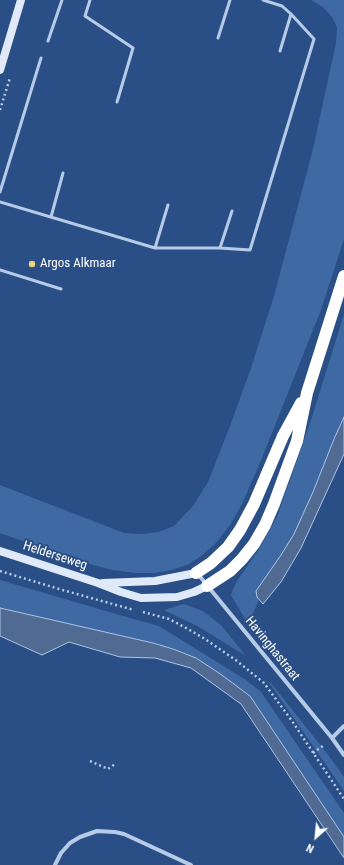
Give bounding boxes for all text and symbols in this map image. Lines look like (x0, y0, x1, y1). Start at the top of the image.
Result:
place label: Argos Alkmaar (40, 256, 116, 272)
marker: Argos Alkmaar (27, 259, 37, 269)
street label: Helderseweg (21, 538, 89, 574)
street label: Havinghastraat (241, 614, 303, 684)
north arrow (296, 817, 336, 857)
text: N (304, 841, 316, 855)

